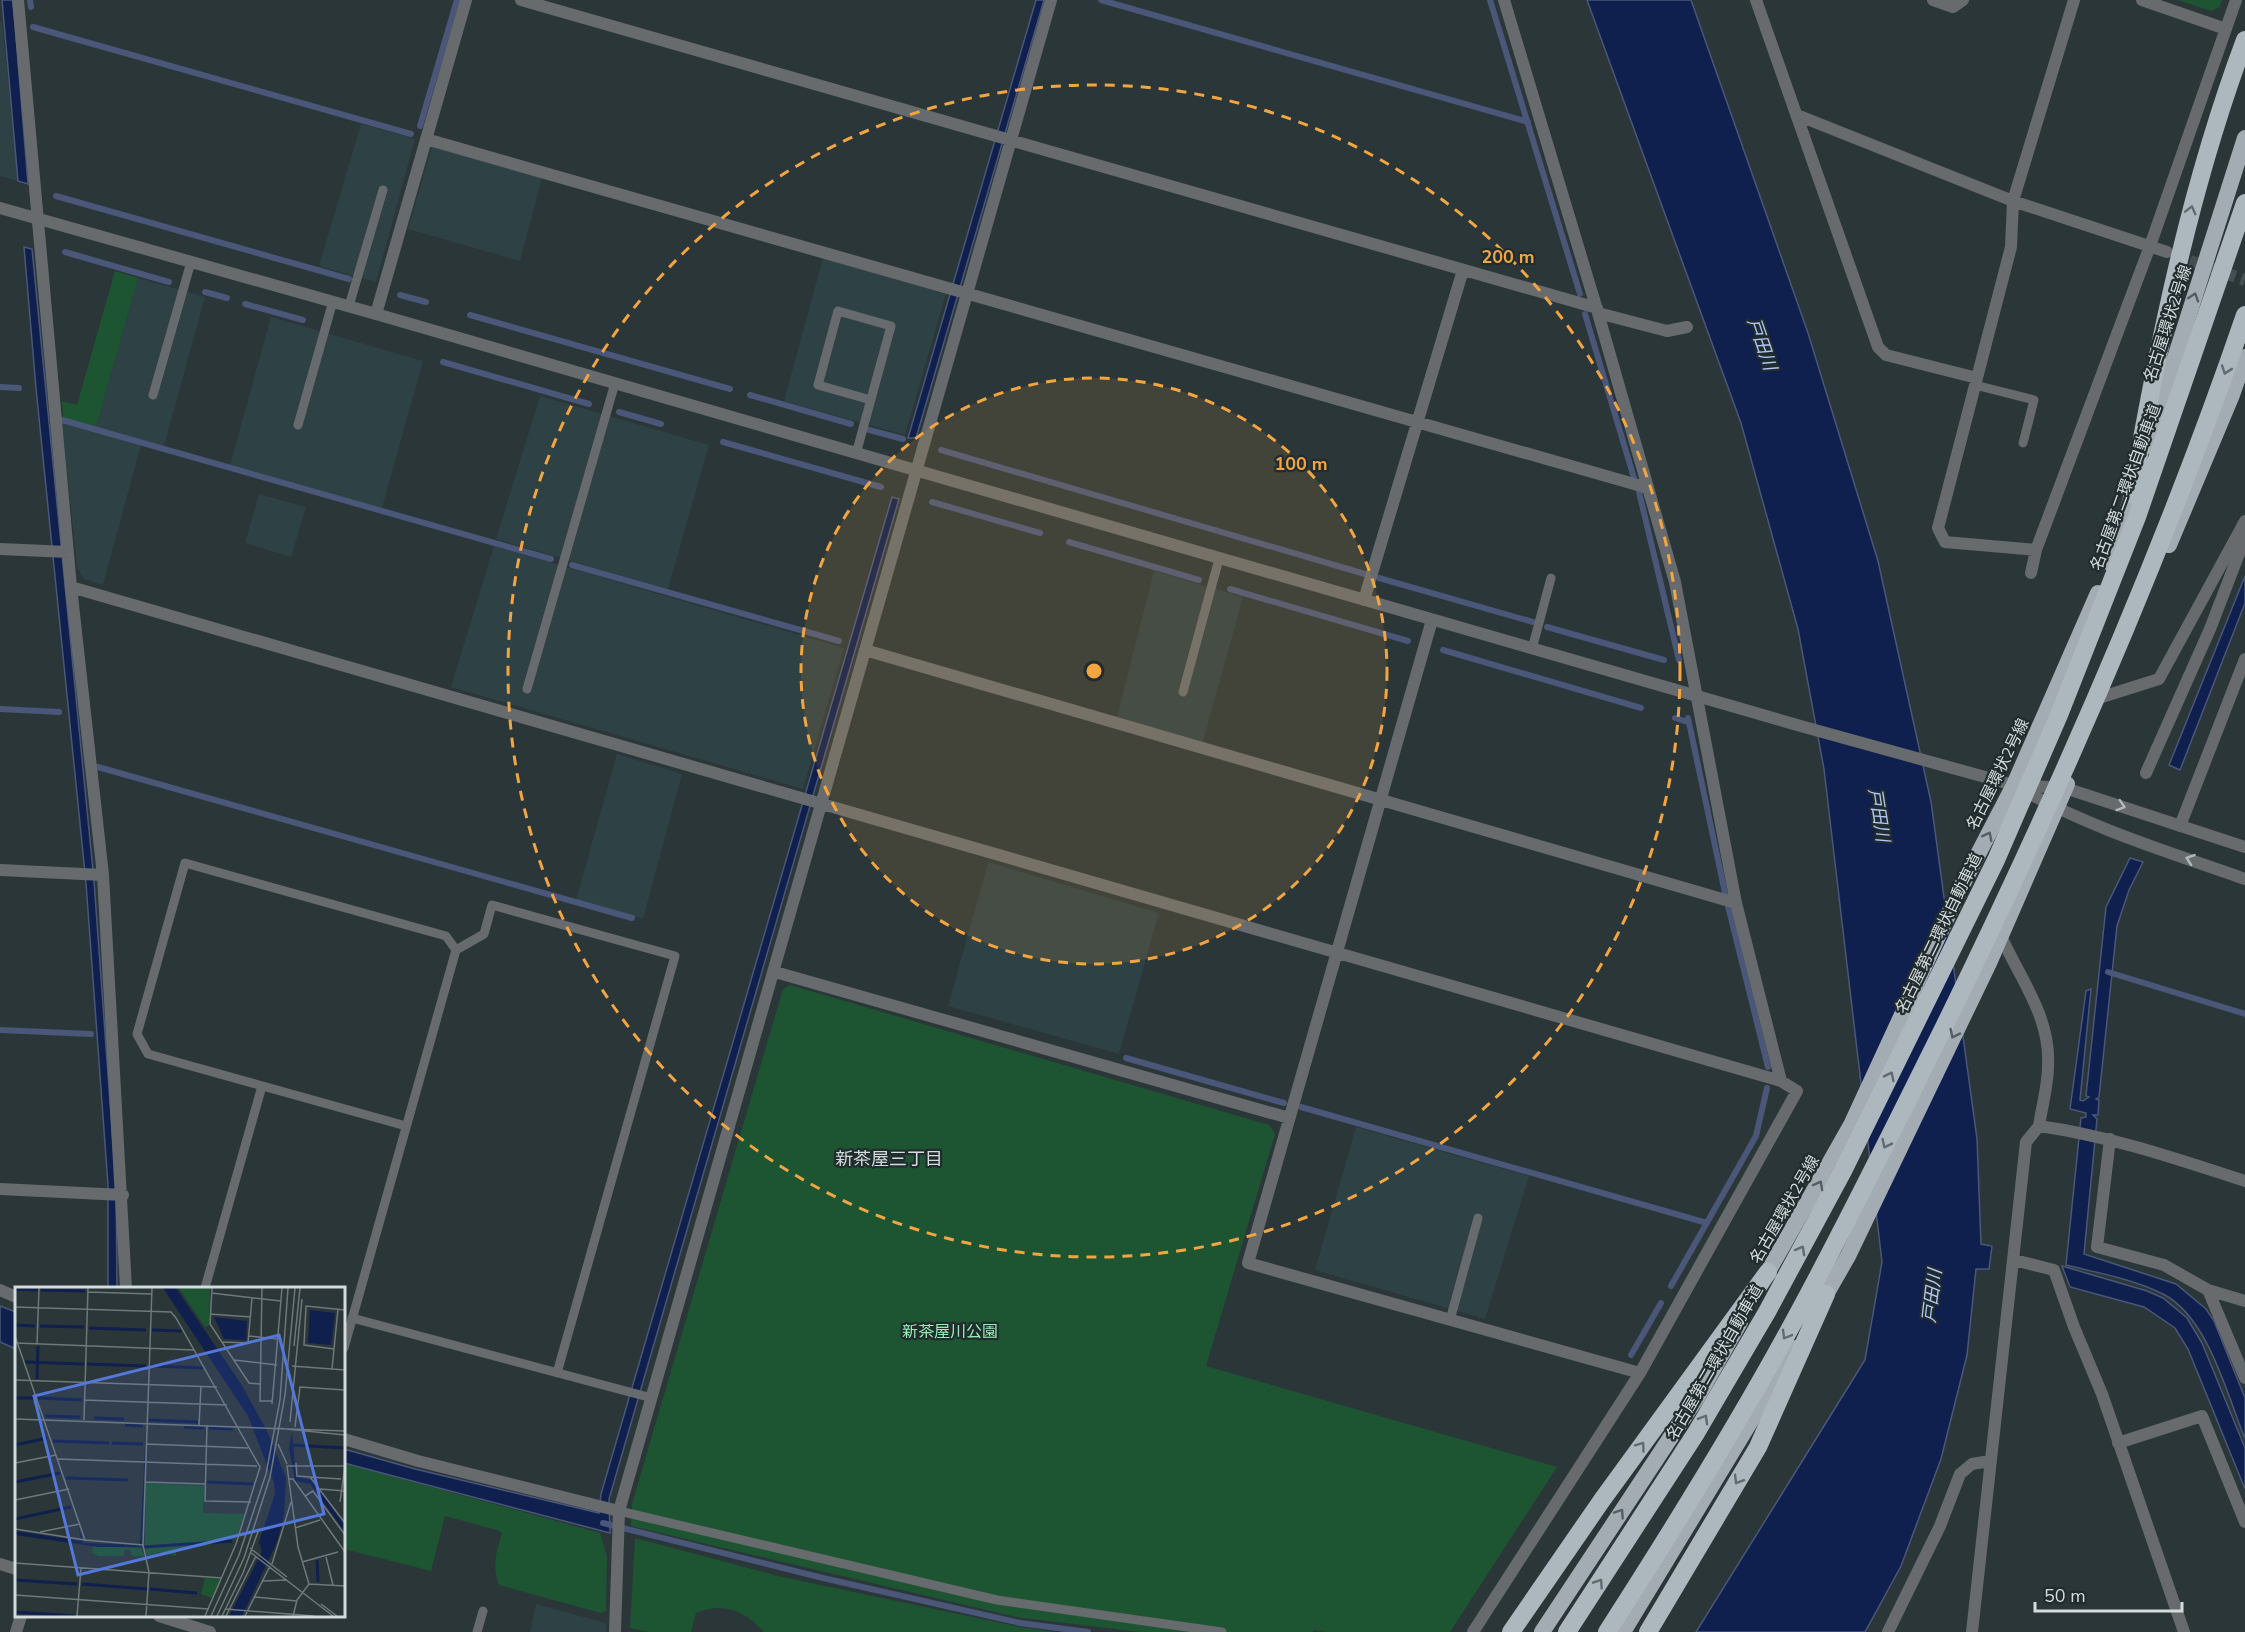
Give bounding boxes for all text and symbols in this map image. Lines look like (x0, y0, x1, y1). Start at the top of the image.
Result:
one-way arrow (2184, 205, 2196, 216)
text: 200 m (1481, 245, 1535, 269)
street label: 名古屋環状2号線 (2139, 262, 2197, 385)
one-way arrow (2187, 292, 2199, 303)
water label: 戸田川 (1742, 315, 1783, 375)
one-way arrow (2221, 364, 2233, 375)
street label: 名古屋第二環状自動車道 (2086, 401, 2166, 574)
text: 100 m (1274, 452, 1328, 476)
centre of rings (1084, 661, 1104, 681)
street label: 名古屋環状2号線 (1961, 715, 2034, 834)
water label: 戸田川 (1863, 786, 1895, 846)
one-way arrow (2115, 799, 2126, 812)
one-way arrow (1981, 831, 1992, 842)
street label: 名古屋第二環状自動車道 (1890, 850, 1987, 1017)
one-way arrow (2185, 854, 2196, 867)
one-way arrow (1950, 1028, 1962, 1039)
one-way arrow (1882, 1072, 1894, 1083)
one-way arrow (1881, 1138, 1893, 1149)
district label: 新茶屋三丁目 (835, 1147, 943, 1171)
street label: 名古屋環状2号線 (1745, 1151, 1825, 1268)
one-way arrow (1812, 1181, 1824, 1191)
one-way arrow (1794, 1245, 1805, 1256)
water label: 戸田川 (1917, 1266, 1947, 1324)
street label: 名古屋第二環状自動車道 (1661, 1281, 1768, 1444)
inset map (15, 1287, 345, 1617)
park label: 新茶屋川公園 (902, 1321, 998, 1343)
one-way arrow (1782, 1329, 1793, 1340)
one-way arrow (1696, 1415, 1708, 1425)
one-way arrow (1634, 1442, 1645, 1453)
one-way arrow (1734, 1474, 1746, 1484)
one-way arrow (1613, 1508, 1624, 1519)
scale bar (2035, 1575, 2182, 1613)
one-way arrow (1592, 1579, 1603, 1590)
text: 50 m (2044, 1584, 2086, 1608)

